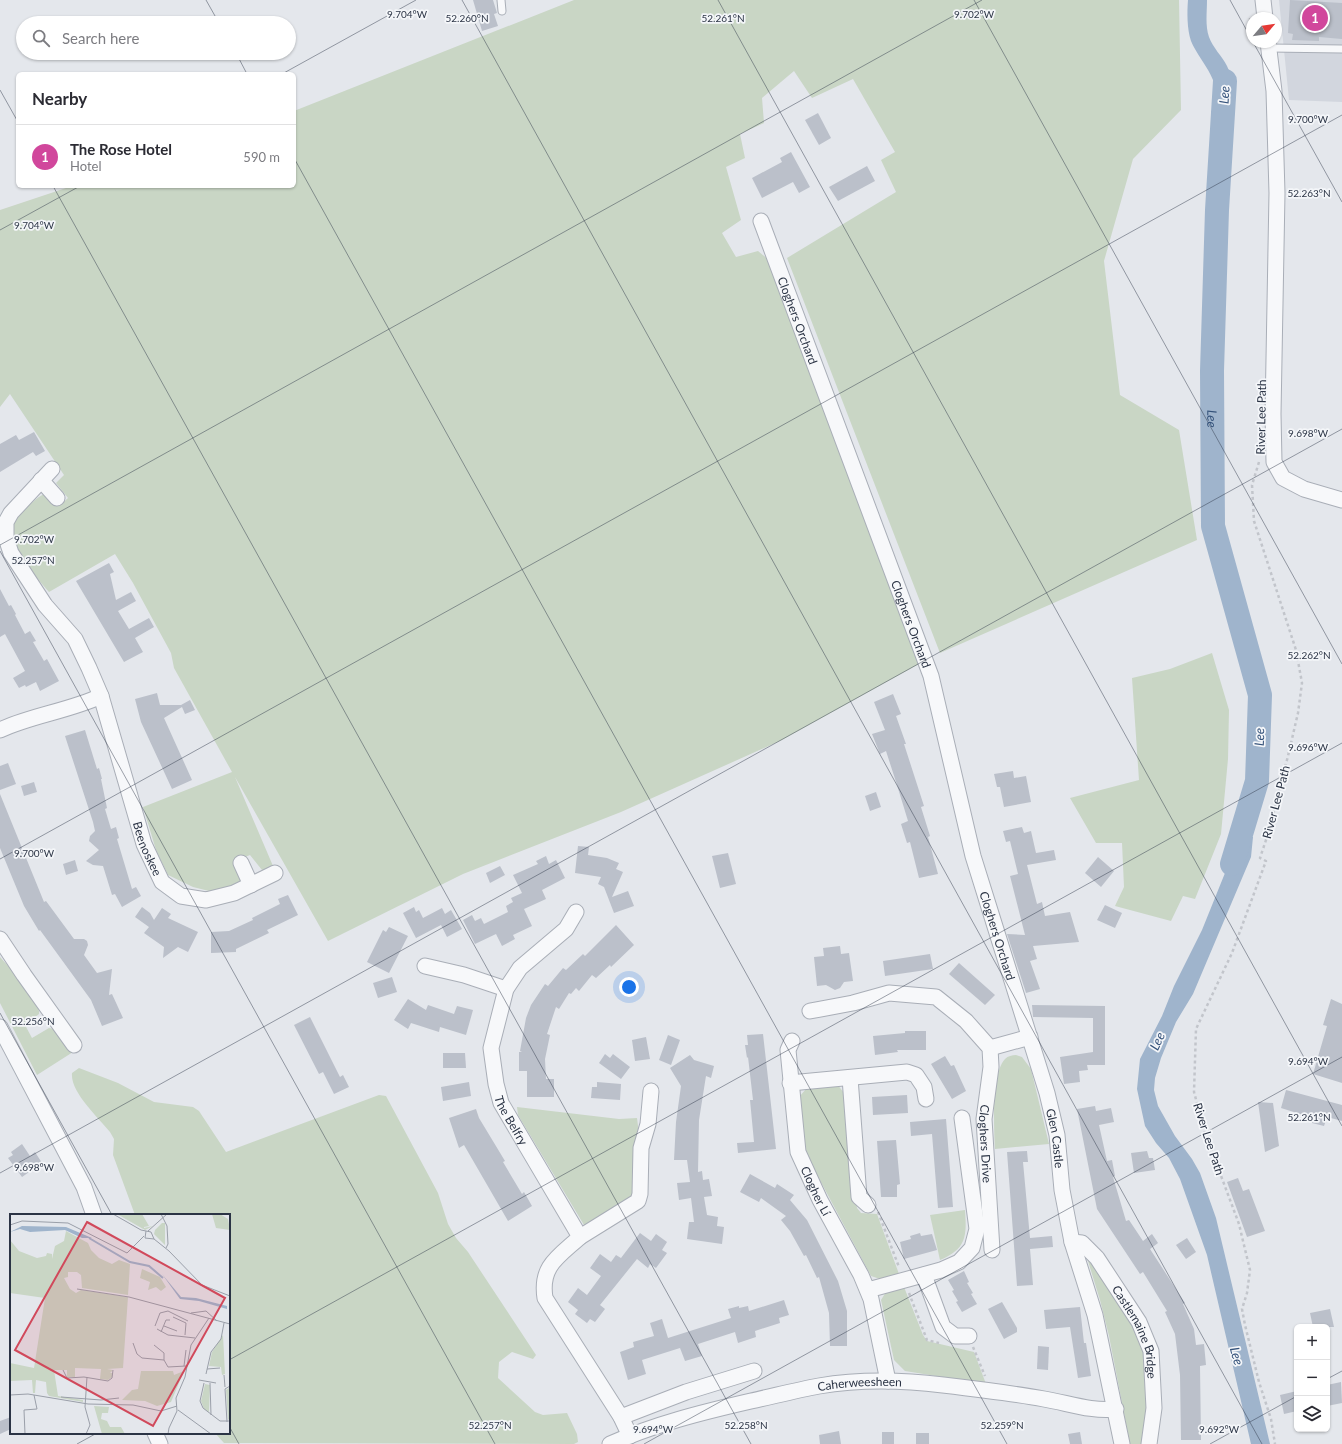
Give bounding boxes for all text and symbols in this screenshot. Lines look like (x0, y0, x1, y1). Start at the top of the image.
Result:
pin: 1 (1302, 3, 1328, 33)
text: 9.704°W (387, 8, 428, 20)
text: 9.702°W (954, 8, 995, 20)
text: 52.260°N (445, 12, 489, 24)
text: 52.261°N (701, 12, 745, 24)
north arrow (1246, 12, 1282, 48)
search box (16, 16, 296, 60)
icon: search (30, 27, 52, 49)
text: Search here (62, 29, 139, 47)
water label: Lee (1216, 86, 1232, 104)
text: Nearby (32, 88, 87, 109)
text: 9.700°W (1288, 113, 1329, 125)
text: The Rose Hotel (70, 140, 172, 158)
text: 1 (41, 149, 49, 165)
text: 590 m (243, 149, 280, 165)
text: Hotel (70, 158, 102, 174)
text: 52.263°N (1287, 187, 1331, 199)
text: 9.704°W (14, 219, 55, 231)
street label: Cloghers Orchard (775, 274, 821, 366)
street label: River Lee Path (1253, 379, 1269, 455)
water label: Lee (1204, 410, 1220, 428)
text: 9.698°W (1288, 427, 1329, 439)
text: 9.702°W (14, 533, 55, 545)
text: 52.257°N (11, 554, 55, 566)
street label: Cloghers Orchard (888, 578, 935, 670)
text: 52.262°N (1287, 649, 1331, 661)
water label: Lee (1251, 728, 1267, 746)
text: 9.696°W (1288, 741, 1329, 753)
street label: River Lee Path (1259, 764, 1293, 840)
street label: Beenoskee (130, 820, 165, 878)
text: 9.700°W (14, 847, 55, 859)
street label: Cloghers Orchard (977, 889, 1019, 982)
your location (619, 977, 639, 997)
text: 52.256°N (11, 1015, 55, 1027)
water label: Lee (1146, 1029, 1168, 1053)
text: 9.694°W (1288, 1055, 1329, 1067)
street label: The Belfry (492, 1094, 532, 1148)
street label: River Lee Path (1190, 1101, 1228, 1177)
street label: Cloghers Drive (976, 1104, 995, 1183)
street label: Glen Castle (1043, 1107, 1067, 1169)
text: 52.261°N (1287, 1111, 1331, 1123)
text: 9.698°W (14, 1161, 55, 1173)
street label: Clogher Lí (798, 1163, 835, 1219)
inset map (10, 1214, 230, 1434)
street label: Castlemaine Bridge (1109, 1282, 1160, 1379)
map controls (1294, 1324, 1330, 1432)
button: + (1294, 1324, 1330, 1360)
water label: Lee (1227, 1345, 1247, 1367)
button: − (1294, 1360, 1330, 1396)
street label: Caherweesheen (816, 1373, 902, 1394)
button: layers (1294, 1396, 1330, 1432)
text: 52.257°N (468, 1419, 512, 1431)
text: 52.258°N (724, 1419, 768, 1431)
text: 52.259°N (980, 1419, 1024, 1431)
text: 9.694°W (633, 1423, 674, 1435)
text: 9.692°W (1199, 1423, 1240, 1435)

